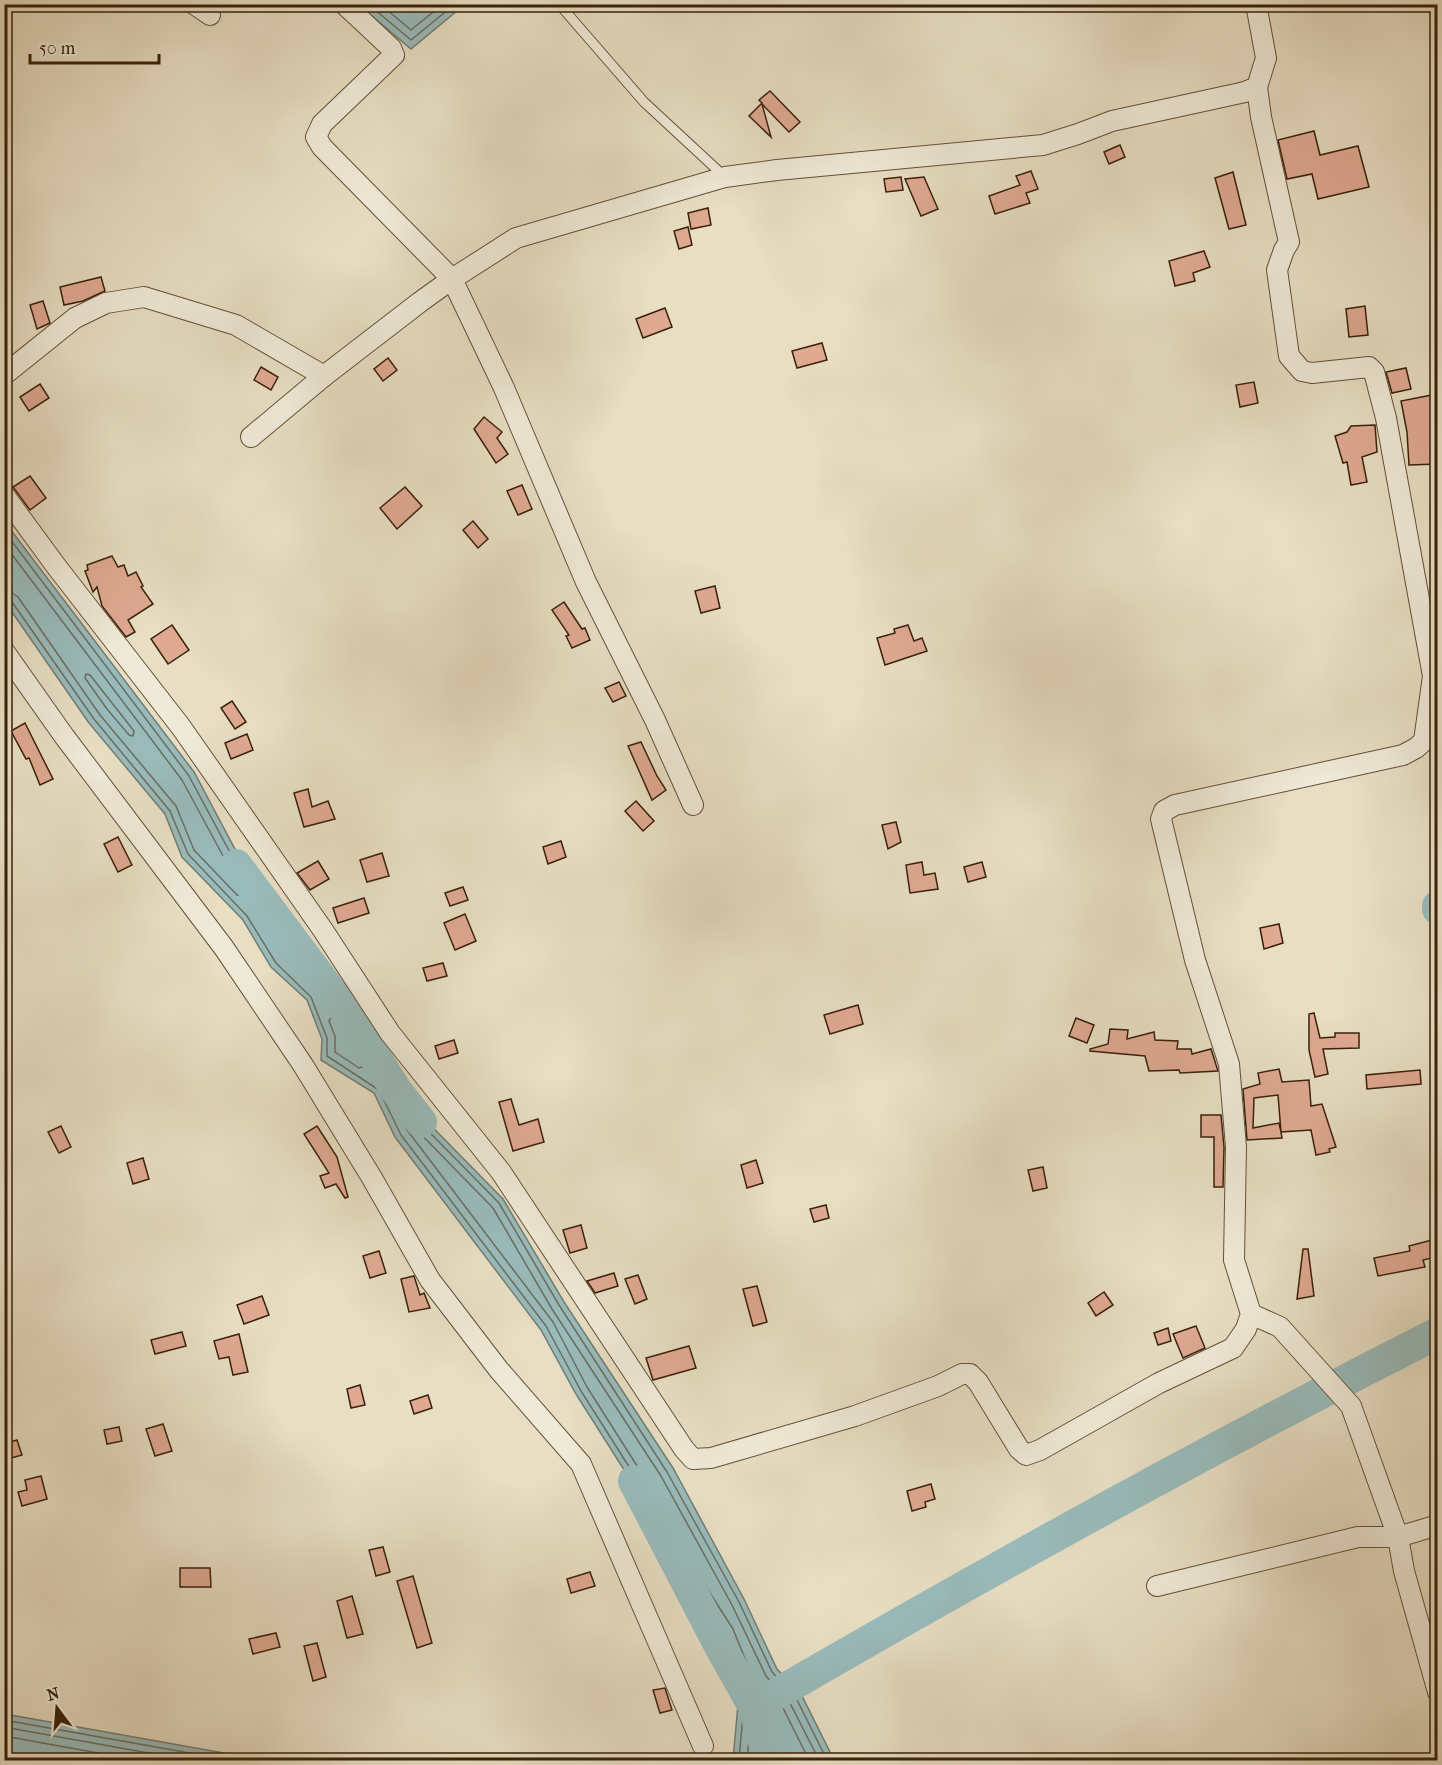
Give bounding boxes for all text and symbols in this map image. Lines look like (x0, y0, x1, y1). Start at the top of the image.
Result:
scale bar (30, 27, 159, 65)
text: 50 m (39, 38, 76, 59)
north arrow (27, 1678, 87, 1738)
text: N (45, 1683, 62, 1705)

